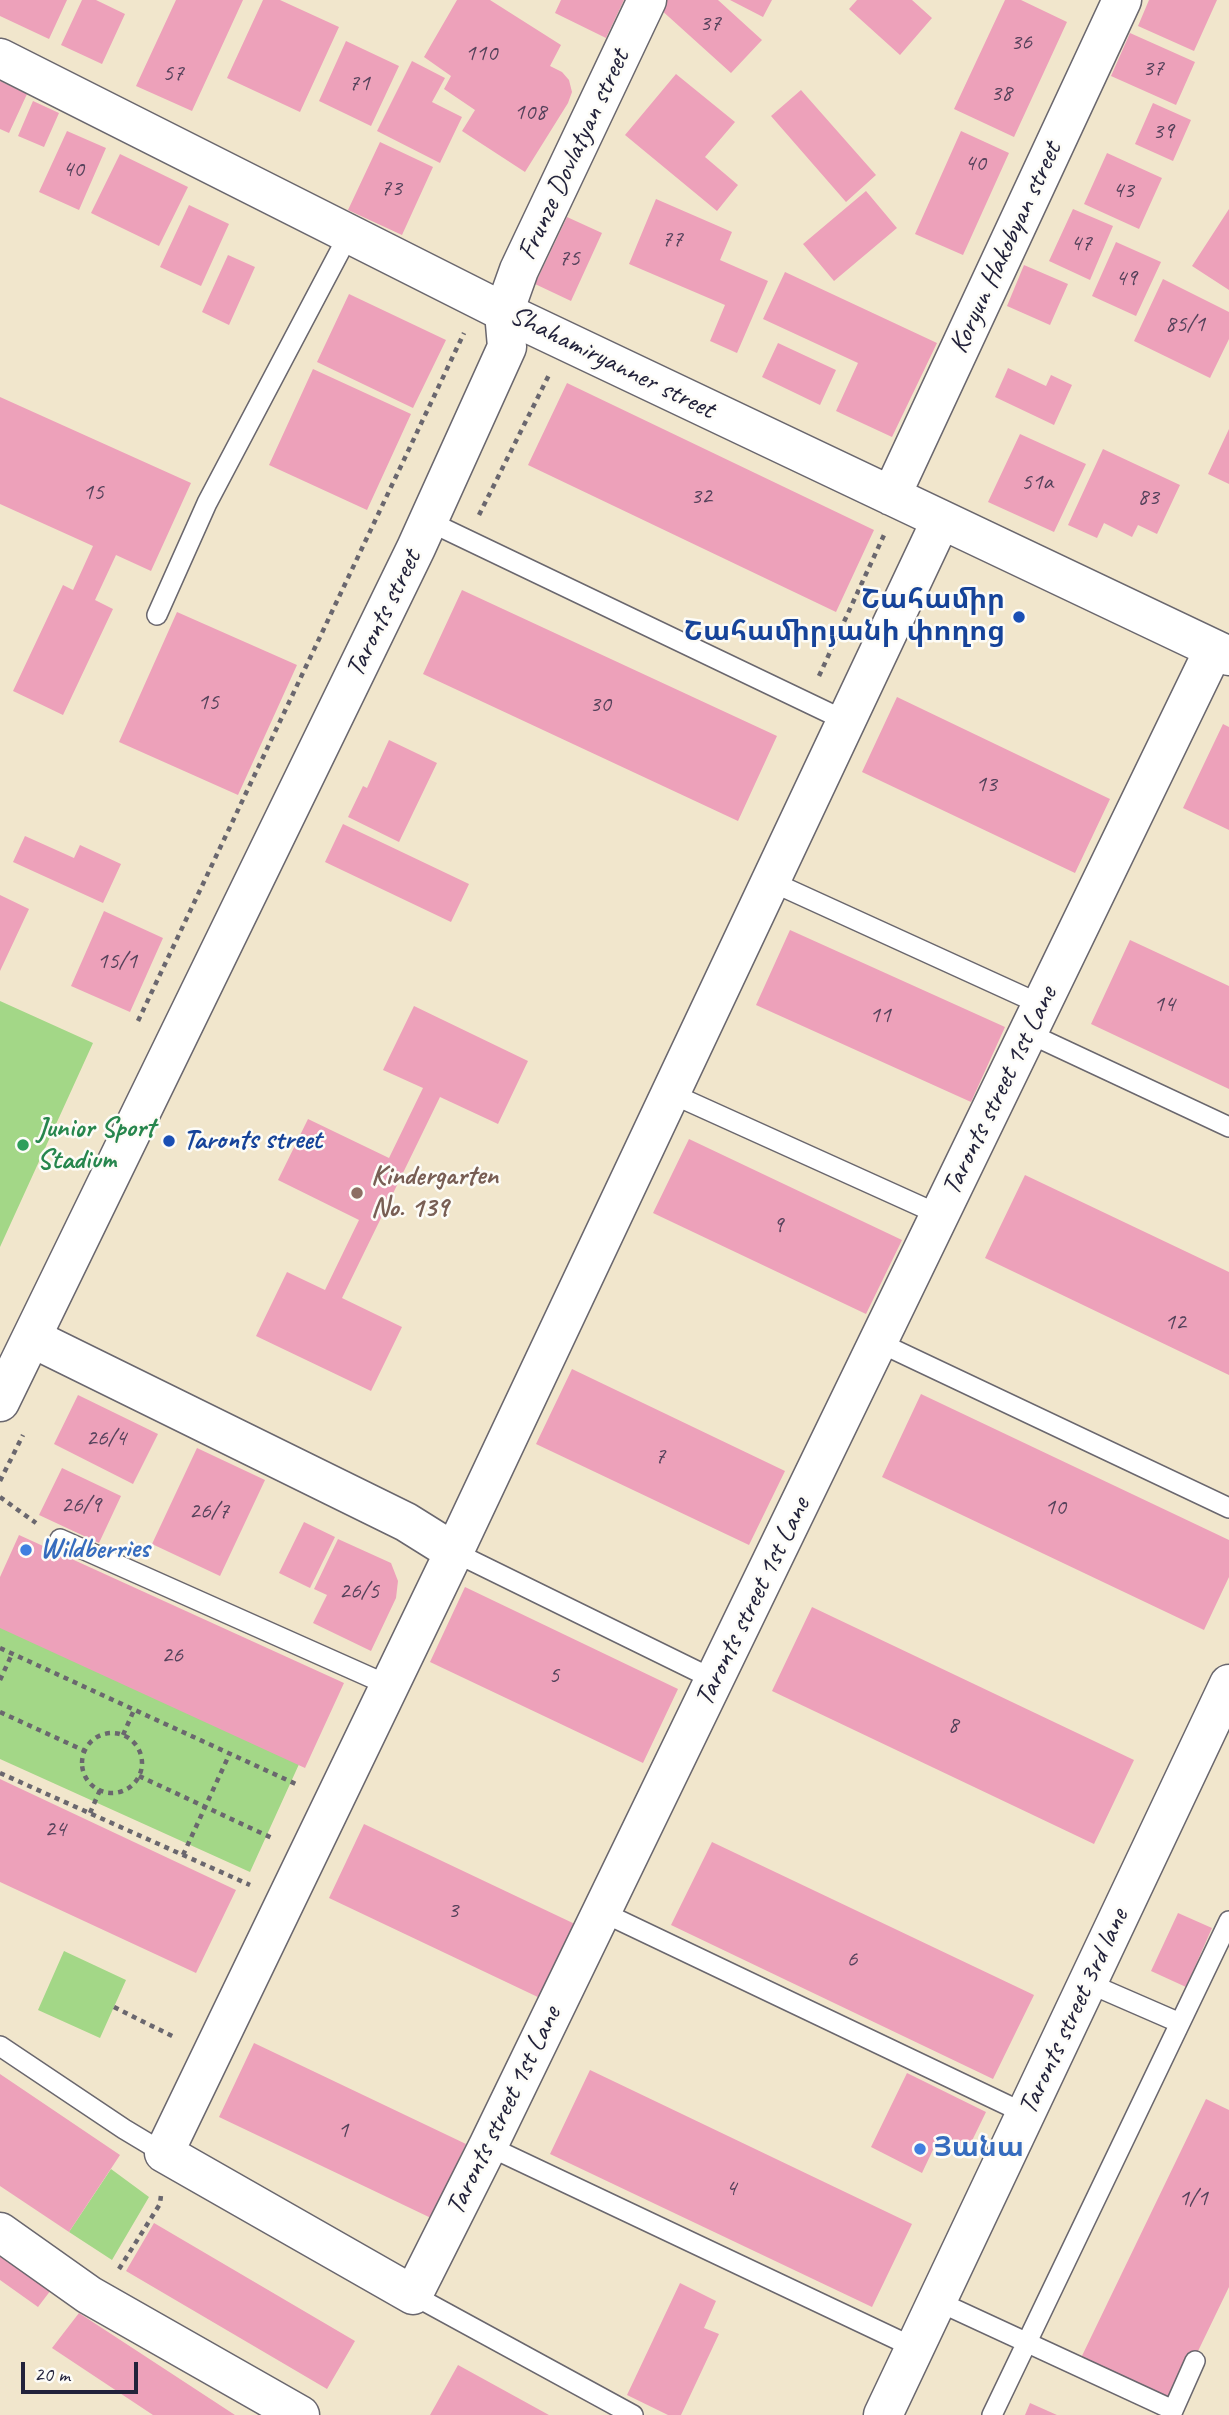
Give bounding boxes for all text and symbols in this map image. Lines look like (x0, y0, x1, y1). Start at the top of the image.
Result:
house number: 37 (699, 10, 721, 38)
house number: 36 (1010, 29, 1032, 57)
house number: 110 (465, 40, 497, 68)
street label: Frunze Dovlatyan street (511, 45, 637, 265)
house number: 37 (1142, 55, 1164, 83)
house number: 57 (162, 60, 184, 88)
house number: 71 (348, 70, 370, 98)
house number: 38 (990, 80, 1012, 108)
house number: 108 (514, 99, 546, 127)
house number: 39 (1152, 118, 1174, 146)
street label: Koryun Hakobyan street (942, 137, 1070, 359)
house number: 40 (964, 150, 986, 178)
house number: 40 (62, 156, 84, 184)
house number: 73 (380, 175, 402, 203)
house number: 43 (1112, 177, 1134, 205)
house number: 77 (661, 226, 683, 254)
house number: 47 (1070, 230, 1092, 258)
house number: 75 (558, 245, 580, 273)
house number: 49 (1115, 265, 1137, 293)
street label: Shahamiryanner street (504, 299, 720, 427)
house number: 85/1 (1165, 311, 1205, 339)
house number: 51a (1021, 469, 1053, 497)
house number: 15 (82, 479, 104, 507)
house number: 32 (690, 483, 712, 511)
house number: 83 (1137, 484, 1159, 512)
street label: Taronts street (339, 545, 429, 683)
place label: Շահամիր Շահամիրյանի փողոց (684, 584, 1005, 650)
marker: Շահամիր Շահամիրյանի փողոց (1011, 609, 1027, 625)
house number: 15 (197, 689, 219, 717)
house number: 30 (589, 691, 611, 719)
house number: 13 (975, 771, 997, 799)
house number: 15/1 (97, 948, 137, 976)
street label: Taronts street 1st Lane (935, 981, 1065, 1201)
house number: 14 (1153, 991, 1175, 1019)
house number: 11 (869, 1002, 891, 1030)
place label: Junior Sport Stadium (37, 1112, 155, 1178)
place label: Taronts street (183, 1124, 322, 1158)
marker: Taronts street (161, 1133, 177, 1149)
marker: Junior Sport Stadium (15, 1137, 31, 1153)
place label: Kindergarten No. 139 (371, 1160, 498, 1226)
marker: Kindergarten No. 139 (349, 1185, 365, 1201)
house number: 9 (773, 1212, 783, 1240)
house number: 12 (1164, 1309, 1186, 1337)
house number: 26/4 (86, 1425, 126, 1453)
house number: 7 (655, 1443, 665, 1471)
house number: 26/9 (61, 1492, 101, 1520)
street label: Taronts street 1st Lane (688, 1492, 818, 1712)
house number: 10 (1044, 1494, 1066, 1522)
house number: 26/7 (189, 1498, 229, 1526)
place label: Wildberries (40, 1533, 149, 1567)
marker: Wildberries (18, 1542, 34, 1558)
house number: 26/5 (339, 1578, 379, 1606)
house number: 26 (161, 1642, 183, 1670)
house number: 5 (549, 1662, 559, 1690)
house number: 8 (948, 1712, 958, 1740)
house number: 24 (44, 1816, 66, 1844)
house number: 3 (448, 1897, 458, 1925)
street label: Taronts street 3rd lane (1012, 1904, 1136, 2120)
house number: 6 (847, 1946, 857, 1974)
street label: Taronts street 1st Lane (439, 2001, 569, 2221)
house number: 1 (338, 2117, 348, 2145)
place label: Յանա (934, 2132, 1024, 2166)
marker: Յանա (912, 2141, 928, 2157)
house number: 4 (726, 2175, 736, 2203)
house number: 1/1 (1178, 2185, 1208, 2213)
scale bar (24, 2348, 142, 2392)
text: 20 m (34, 2361, 70, 2387)

